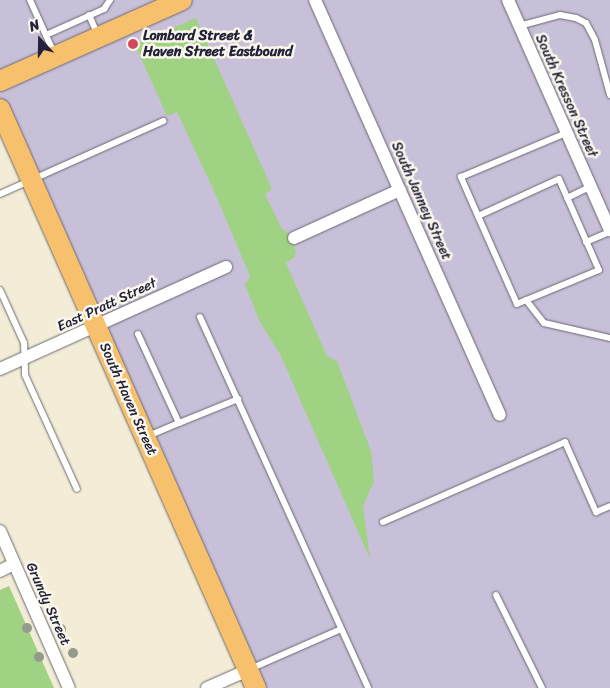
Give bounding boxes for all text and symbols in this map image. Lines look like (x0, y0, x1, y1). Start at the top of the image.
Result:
text: N (25, 12, 43, 39)
north arrow (15, 15, 65, 65)
place label: Lombard Street & Haven Street Eastbound (143, 28, 294, 60)
street label: South Kresson Street (531, 32, 601, 160)
marker: Lombard Street & Haven Street Eastbound (127, 38, 139, 50)
street label: South Janney Street (387, 139, 455, 263)
street label: East Pratt Street (54, 275, 160, 335)
street label: South Haven Street (95, 339, 161, 459)
street label: Grundy Street (22, 560, 74, 648)

